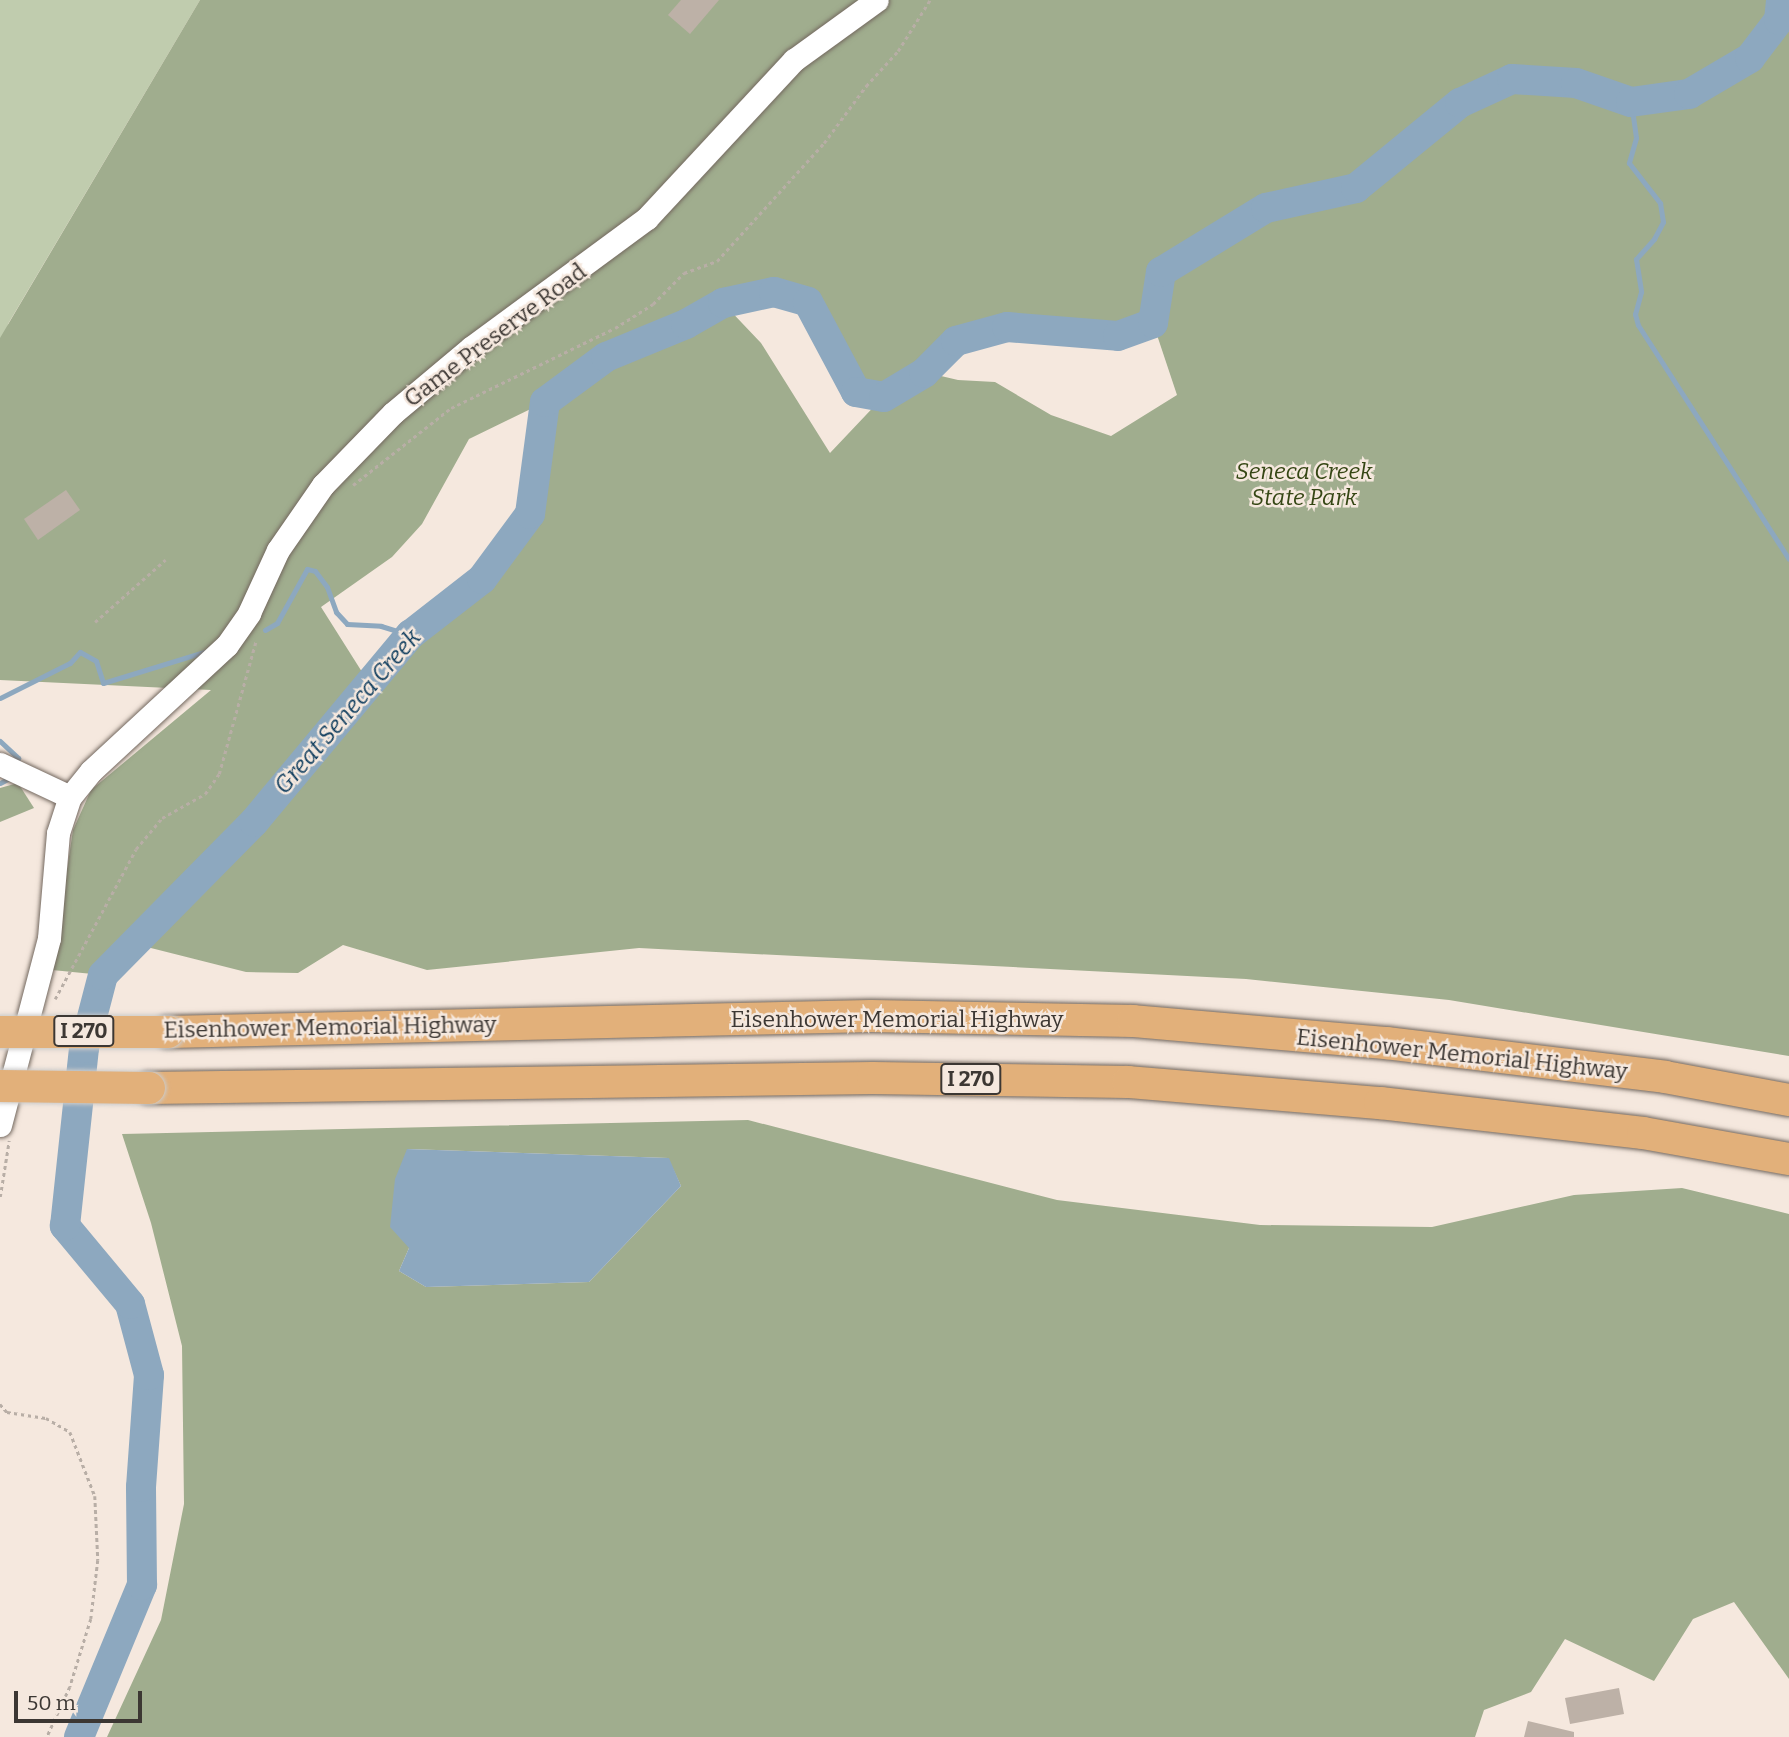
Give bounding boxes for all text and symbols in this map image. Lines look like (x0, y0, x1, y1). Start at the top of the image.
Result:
street label: Game Preserve Road (398, 258, 592, 412)
park label: Seneca Creek State Park (1236, 457, 1372, 511)
water label: Great Seneca Creek (269, 624, 427, 800)
street label: Eisenhower Memorial Highway (731, 1005, 1063, 1033)
street label: Eisenhower Memorial Highway (163, 1010, 497, 1044)
road number: I 270 (52, 1014, 116, 1048)
street label: Eisenhower Memorial Highway (1295, 1023, 1629, 1085)
road number: I 270 (940, 1062, 1002, 1096)
scale bar (18, 1678, 145, 1722)
text: 50 m (27, 1690, 76, 1716)

